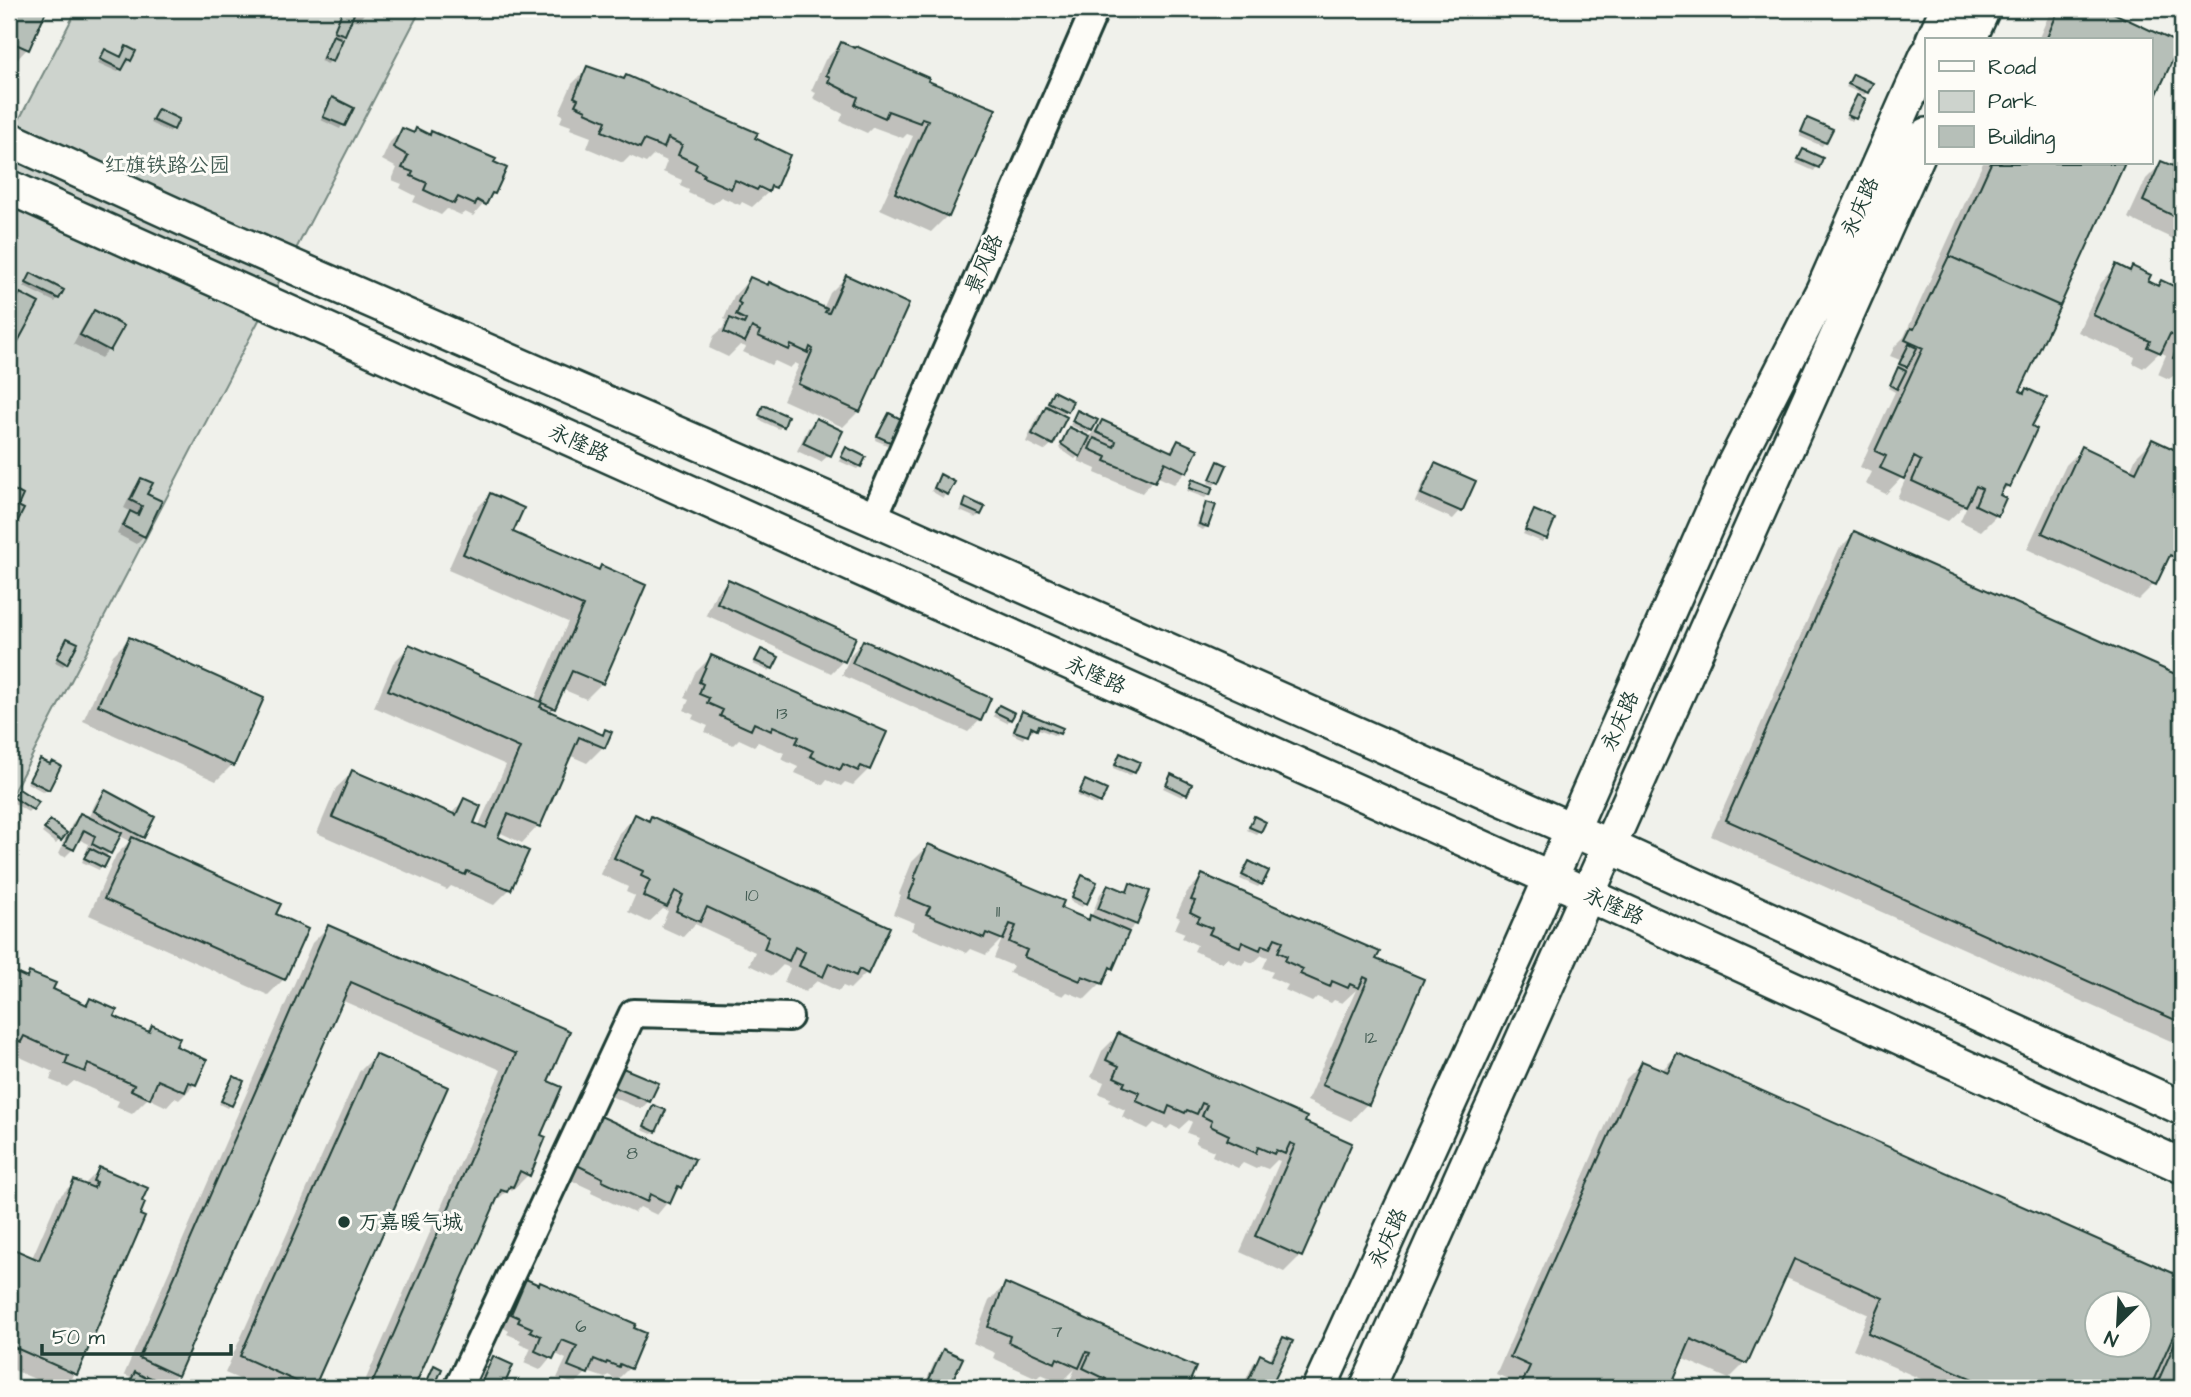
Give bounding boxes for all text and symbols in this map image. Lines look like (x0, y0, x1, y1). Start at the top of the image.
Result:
legend (1925, 38, 2152, 164)
text: Road (1988, 53, 2036, 82)
text: Park (1988, 87, 2037, 116)
text: Building (1988, 123, 2056, 154)
park label: 红旗铁路公园 (104, 151, 230, 180)
street label: 永庆路 (1834, 172, 1886, 242)
street label: 景风路 (958, 229, 1010, 299)
street label: 永隆路 (544, 417, 614, 469)
street label: 永隆路 (1061, 649, 1131, 701)
street label: 永庆路 (1594, 686, 1646, 756)
house number: 13 (776, 701, 788, 726)
street label: 永隆路 (1579, 880, 1649, 932)
house number: 10 (745, 883, 759, 908)
house number: 11 (996, 899, 1000, 924)
house number: 12 (1365, 1025, 1378, 1050)
house number: 8 (626, 1141, 638, 1166)
street label: 永庆路 (1362, 1203, 1414, 1273)
place label: 万嘉暖气城 (358, 1208, 463, 1237)
marker: 万嘉暖气城 (336, 1214, 352, 1230)
north arrow (2082, 1288, 2152, 1358)
scale bar (42, 1313, 231, 1357)
house number: 6 (575, 1314, 587, 1339)
house number: 7 (1051, 1319, 1063, 1344)
text: 50 m (52, 1323, 106, 1352)
text: N (2101, 1323, 2123, 1353)

